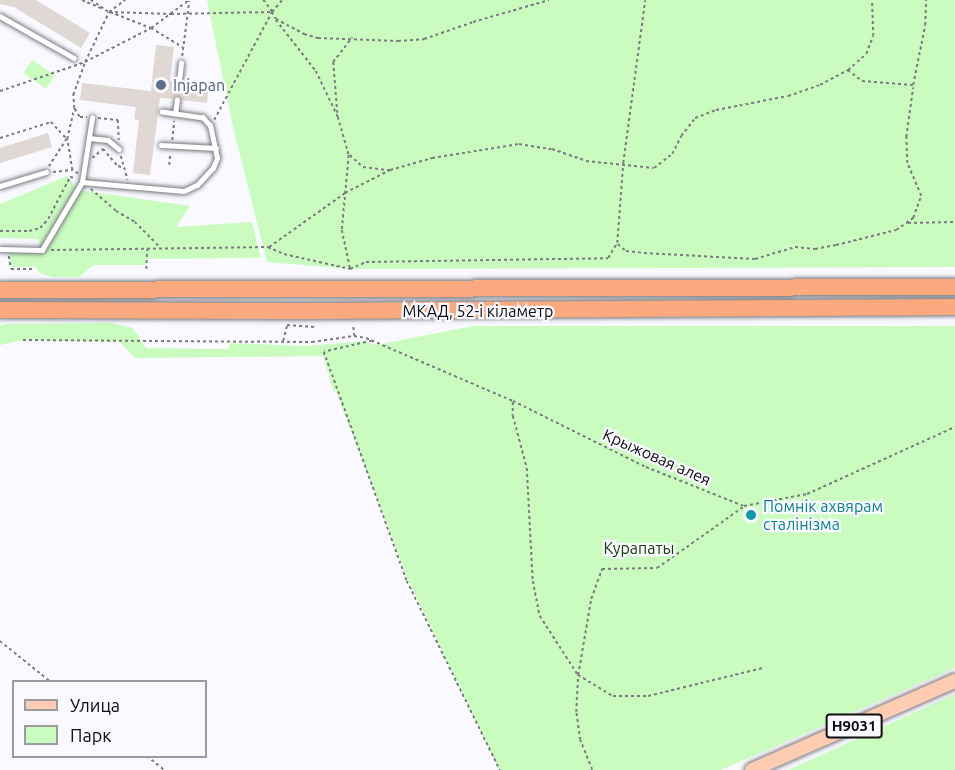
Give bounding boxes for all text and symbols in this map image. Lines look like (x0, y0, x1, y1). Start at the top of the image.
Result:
place label: Injapan (173, 75, 225, 95)
marker: Injapan (154, 78, 168, 92)
street label: МКАД, 52-і кіламетр (403, 301, 553, 321)
street label: Крыжовая алея (600, 425, 714, 489)
place label: Помнік ахвярам сталінізма (763, 496, 883, 534)
marker: Помнік ахвярам сталінізма (744, 508, 758, 522)
park label: Курапаты (604, 538, 674, 558)
legend (12, 680, 207, 758)
text: Улица (70, 695, 120, 715)
road number: Н9031 (826, 714, 882, 738)
text: Парк (70, 725, 111, 745)

